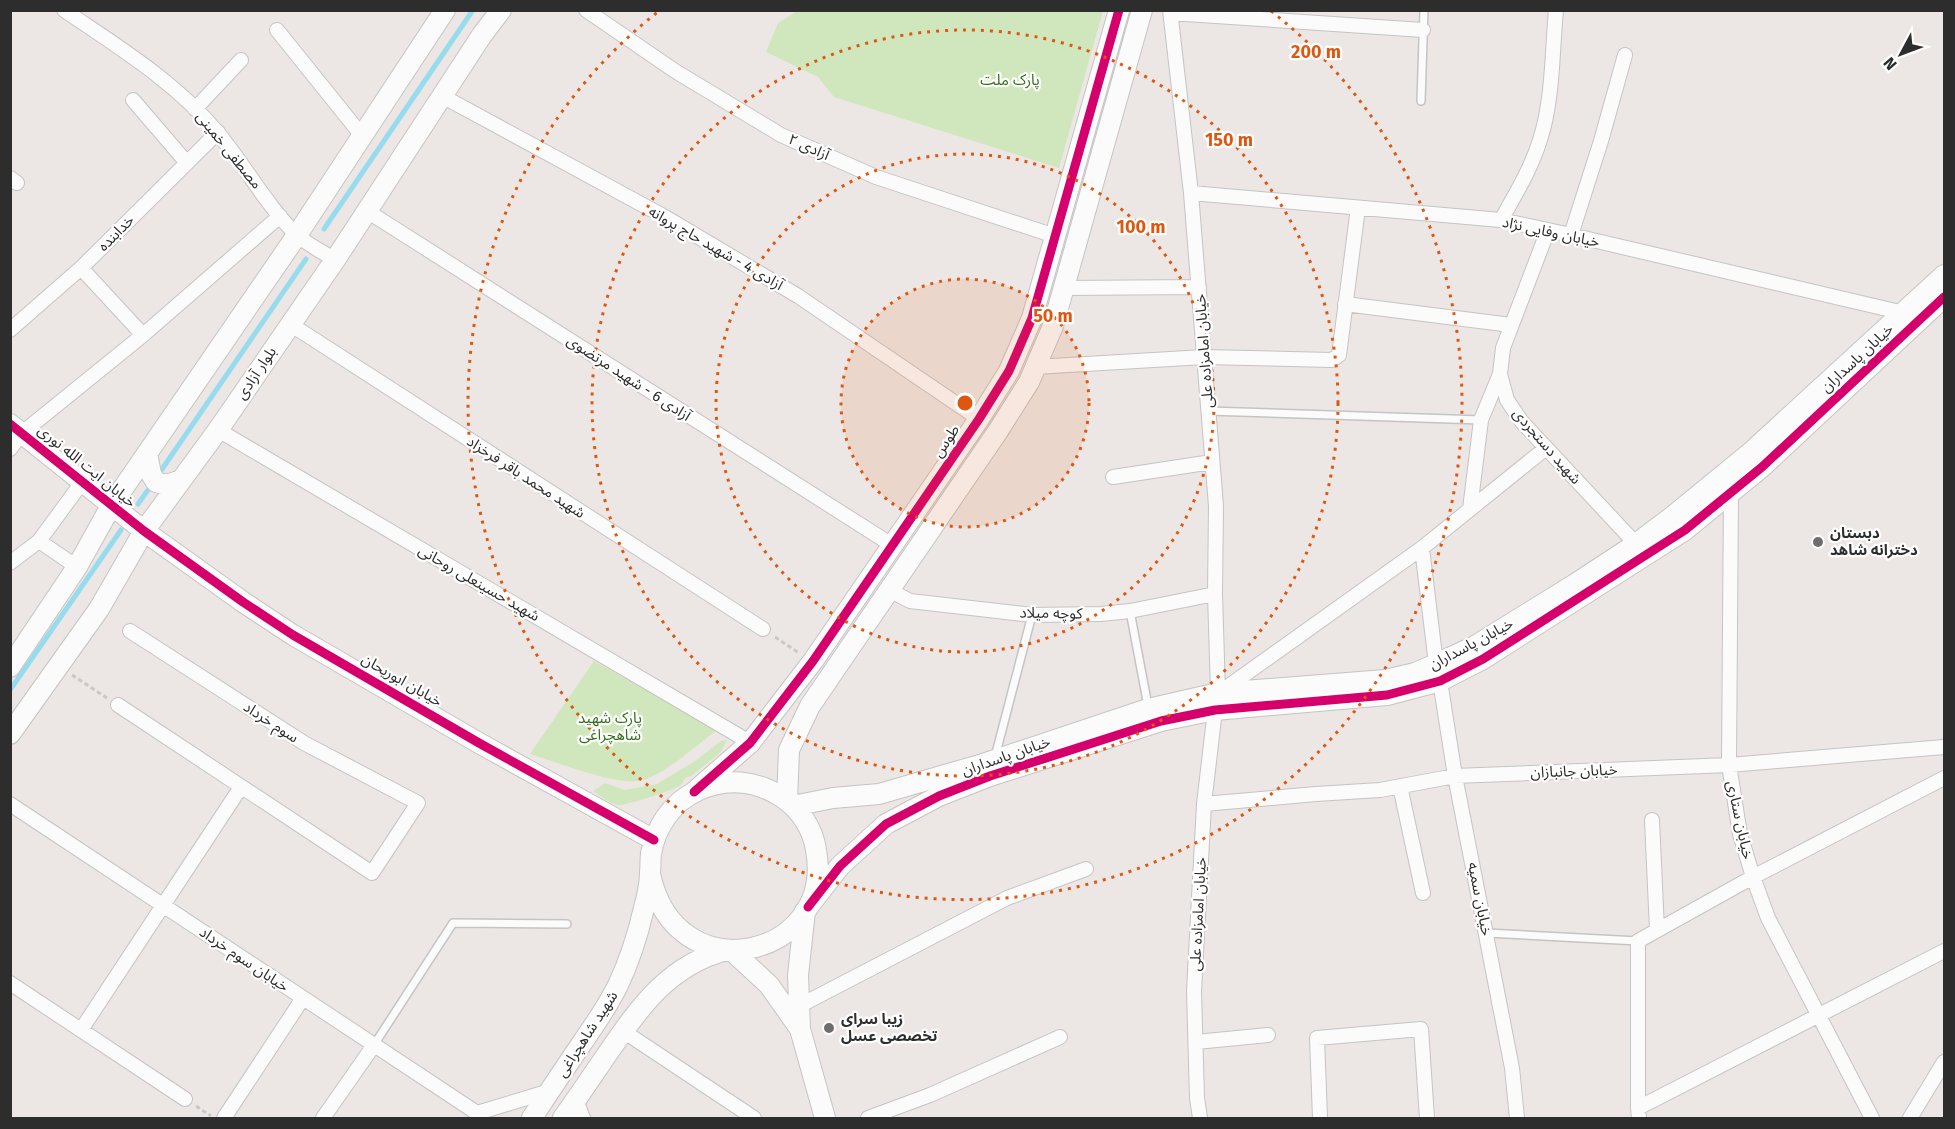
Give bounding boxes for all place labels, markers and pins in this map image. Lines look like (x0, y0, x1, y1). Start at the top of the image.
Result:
centre of rings (955, 393, 975, 413)
place label: دبستان دخترانه شاهد (1830, 524, 1918, 559)
marker: دبستان دخترانه شاهد (1811, 535, 1825, 549)
place label: زیبا سرای تخصصی عسل (841, 1010, 938, 1045)
marker: زیبا سرای تخصصی عسل (822, 1021, 836, 1035)

